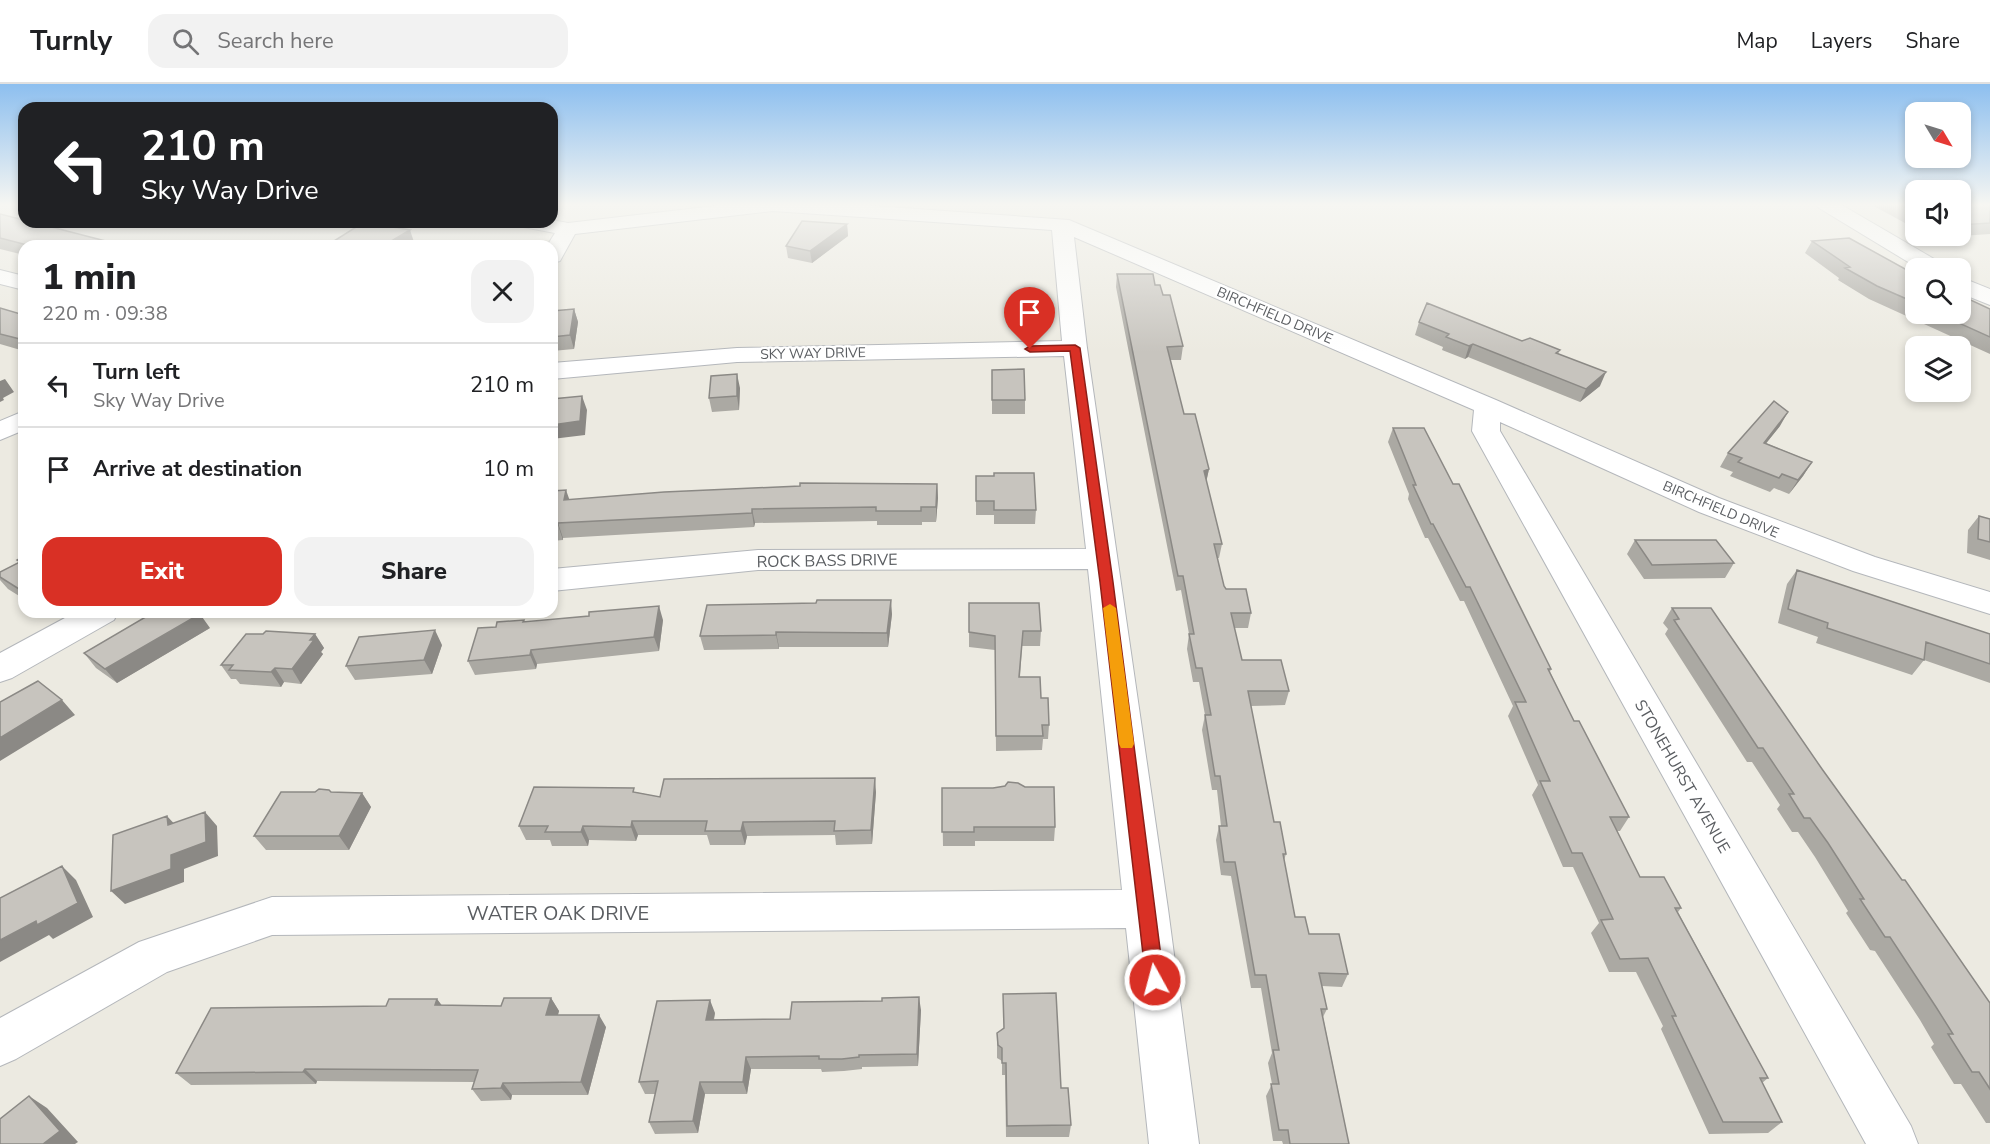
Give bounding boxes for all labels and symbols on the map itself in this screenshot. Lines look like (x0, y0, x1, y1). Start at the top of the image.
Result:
north arrow (1905, 102, 1971, 168)
street label: BIRCHFIELD DRIVE (1214, 282, 1336, 349)
pin (1004, 287, 1055, 349)
street label: SKY WAY DRIVE (760, 343, 866, 364)
street label: BIRCHFIELD DRIVE (1660, 476, 1782, 543)
street label: ROCK BASS DRIVE (756, 549, 898, 573)
street label: STONEHURST AVENUE (1629, 696, 1735, 857)
street label: WATER OAK DRIVE (467, 900, 649, 927)
position arrow (1123, 948, 1187, 1012)

